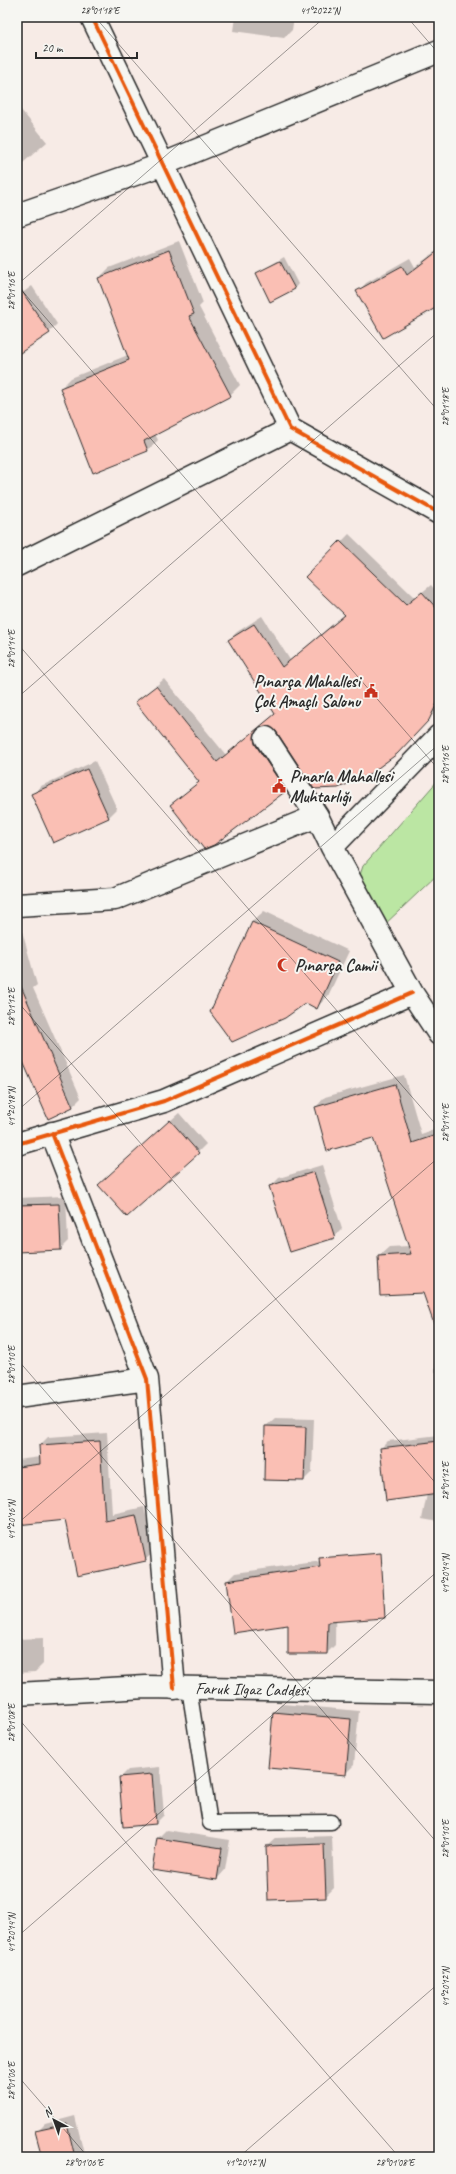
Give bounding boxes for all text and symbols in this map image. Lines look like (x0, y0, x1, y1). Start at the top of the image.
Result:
text: 28°01'18"E (81, 4, 121, 17)
text: 41°20'22"N (300, 4, 342, 17)
scale bar (36, 34, 137, 60)
text: 20 m (42, 40, 64, 56)
text: 28°01'16"E (5, 270, 18, 310)
text: 28°01'18"E (439, 386, 452, 426)
text: 28°01'14"E (5, 628, 18, 668)
place label: Pınarça Mahallesi Çok Amaçlı Salonu (254, 671, 363, 713)
public building icon: Pınarça Mahallesi Çok Amaçlı Salonu (363, 683, 379, 699)
text: 28°01'16"E (439, 744, 452, 784)
place label: Pınarla Mahallesi Muhtarlığı (290, 766, 396, 807)
public building icon: Pınarla Mahallesi Muhtarlığı (271, 778, 287, 794)
place label: Pınarça Camii (295, 955, 379, 976)
mosque icon: Pınarça Camii (276, 957, 292, 973)
text: 28°01'12"E (5, 986, 18, 1026)
text: 41°20'18"N (5, 1085, 18, 1127)
text: 28°01'14"E (439, 1102, 452, 1142)
text: 28°01'10"E (5, 1344, 18, 1384)
text: 28°01'12"E (439, 1460, 452, 1500)
text: 41°20'16"N (5, 1498, 18, 1540)
text: 41°20'14"N (439, 1552, 452, 1594)
street label: Faruk Ilgaz Caddesi (195, 1678, 311, 1701)
text: 28°01'08"E (5, 1702, 18, 1742)
text: 28°01'10"E (439, 1818, 452, 1858)
text: 41°20'14"N (5, 1911, 18, 1953)
text: 41°20'12"N (439, 1965, 452, 2007)
text: 28°01'06"E (5, 2060, 18, 2100)
north arrow (34, 2100, 74, 2140)
text: N (40, 2104, 56, 2120)
text: 28°01'06"E (65, 2156, 105, 2169)
text: 41°20'12"N (225, 2156, 267, 2169)
text: 28°01'08"E (376, 2156, 416, 2169)

